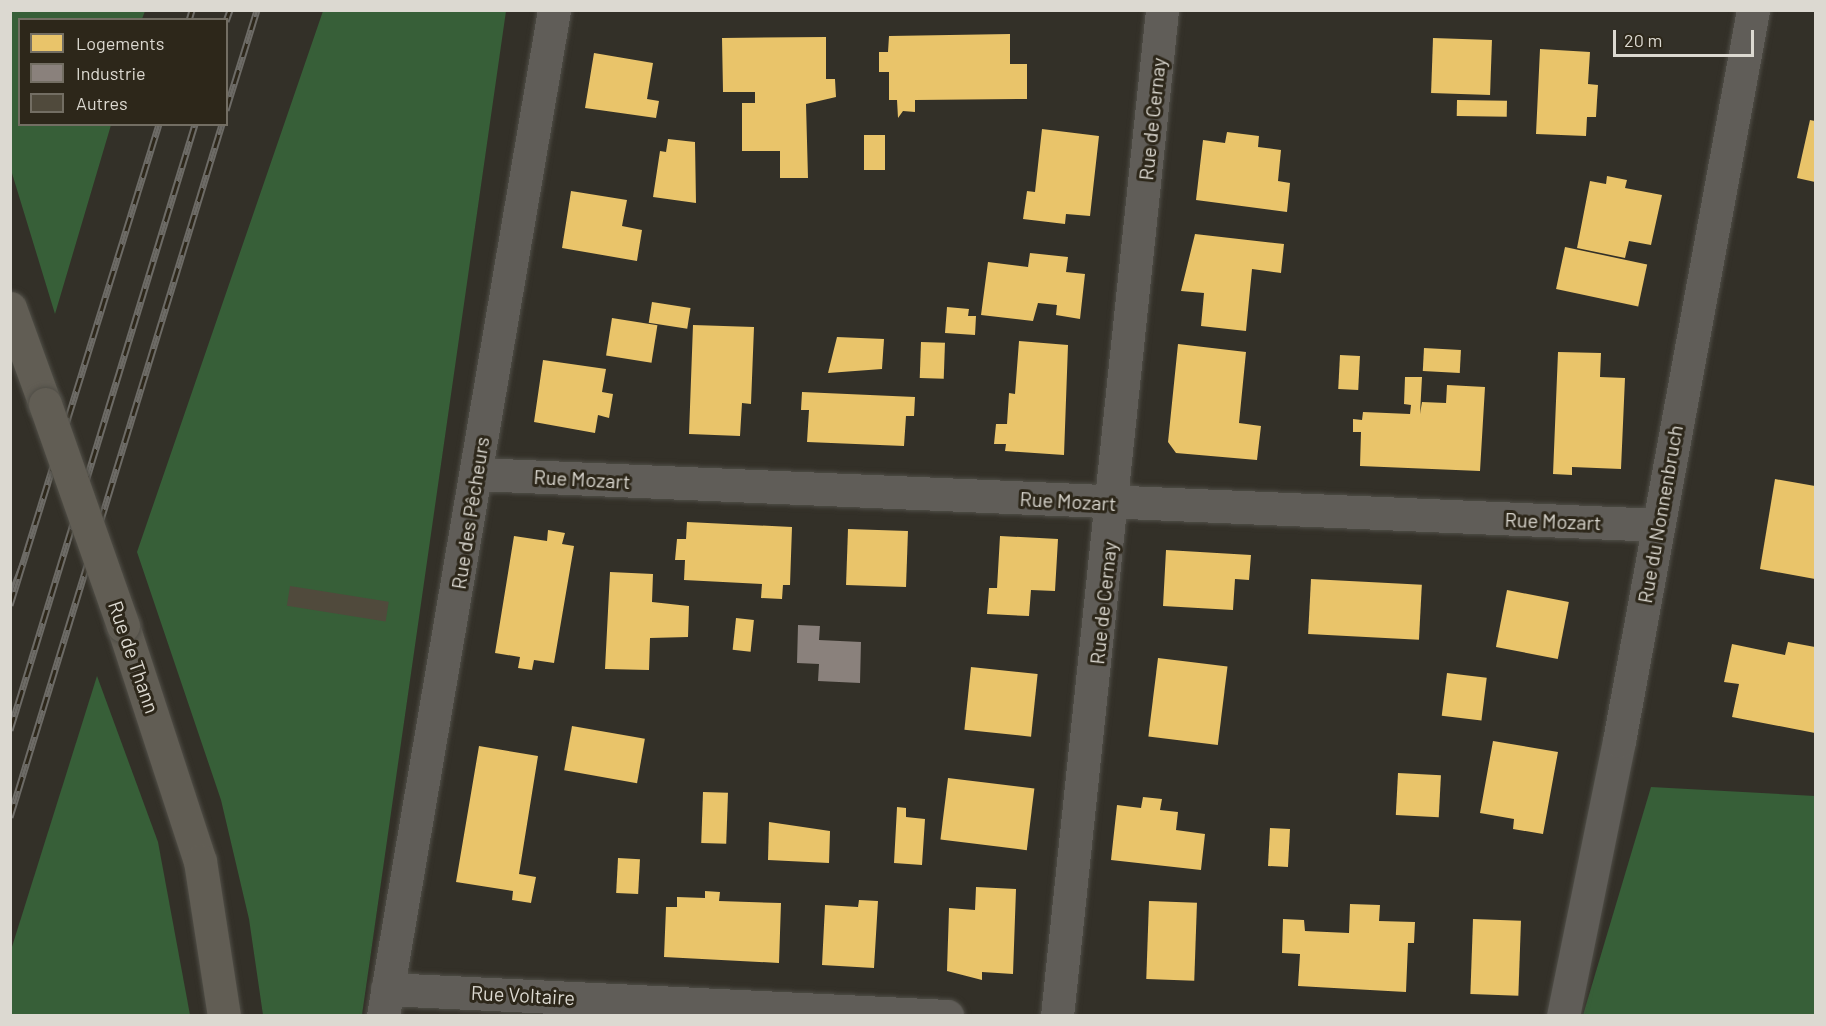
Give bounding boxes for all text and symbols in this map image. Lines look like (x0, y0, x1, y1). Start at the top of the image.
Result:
legend (18, 18, 228, 126)
scale bar (1616, 18, 1757, 56)
text: 20 m (1624, 29, 1662, 51)
text: Logements (76, 32, 165, 54)
street label: Rue de Cernay (1134, 56, 1170, 182)
text: Industrie (76, 62, 146, 84)
text: Autres (76, 92, 128, 114)
street label: Rue du Nonnenbruch (1633, 423, 1687, 605)
street label: Rue des Pêcheurs (446, 435, 494, 591)
street label: Rue Mozart (533, 464, 631, 494)
street label: Rue Mozart (1019, 486, 1117, 516)
street label: Rue Mozart (1504, 507, 1602, 535)
street label: Rue de Cernay (1085, 540, 1121, 666)
street label: Rue de Thann (104, 598, 164, 716)
street label: Rue Voltaire (470, 980, 576, 1010)

